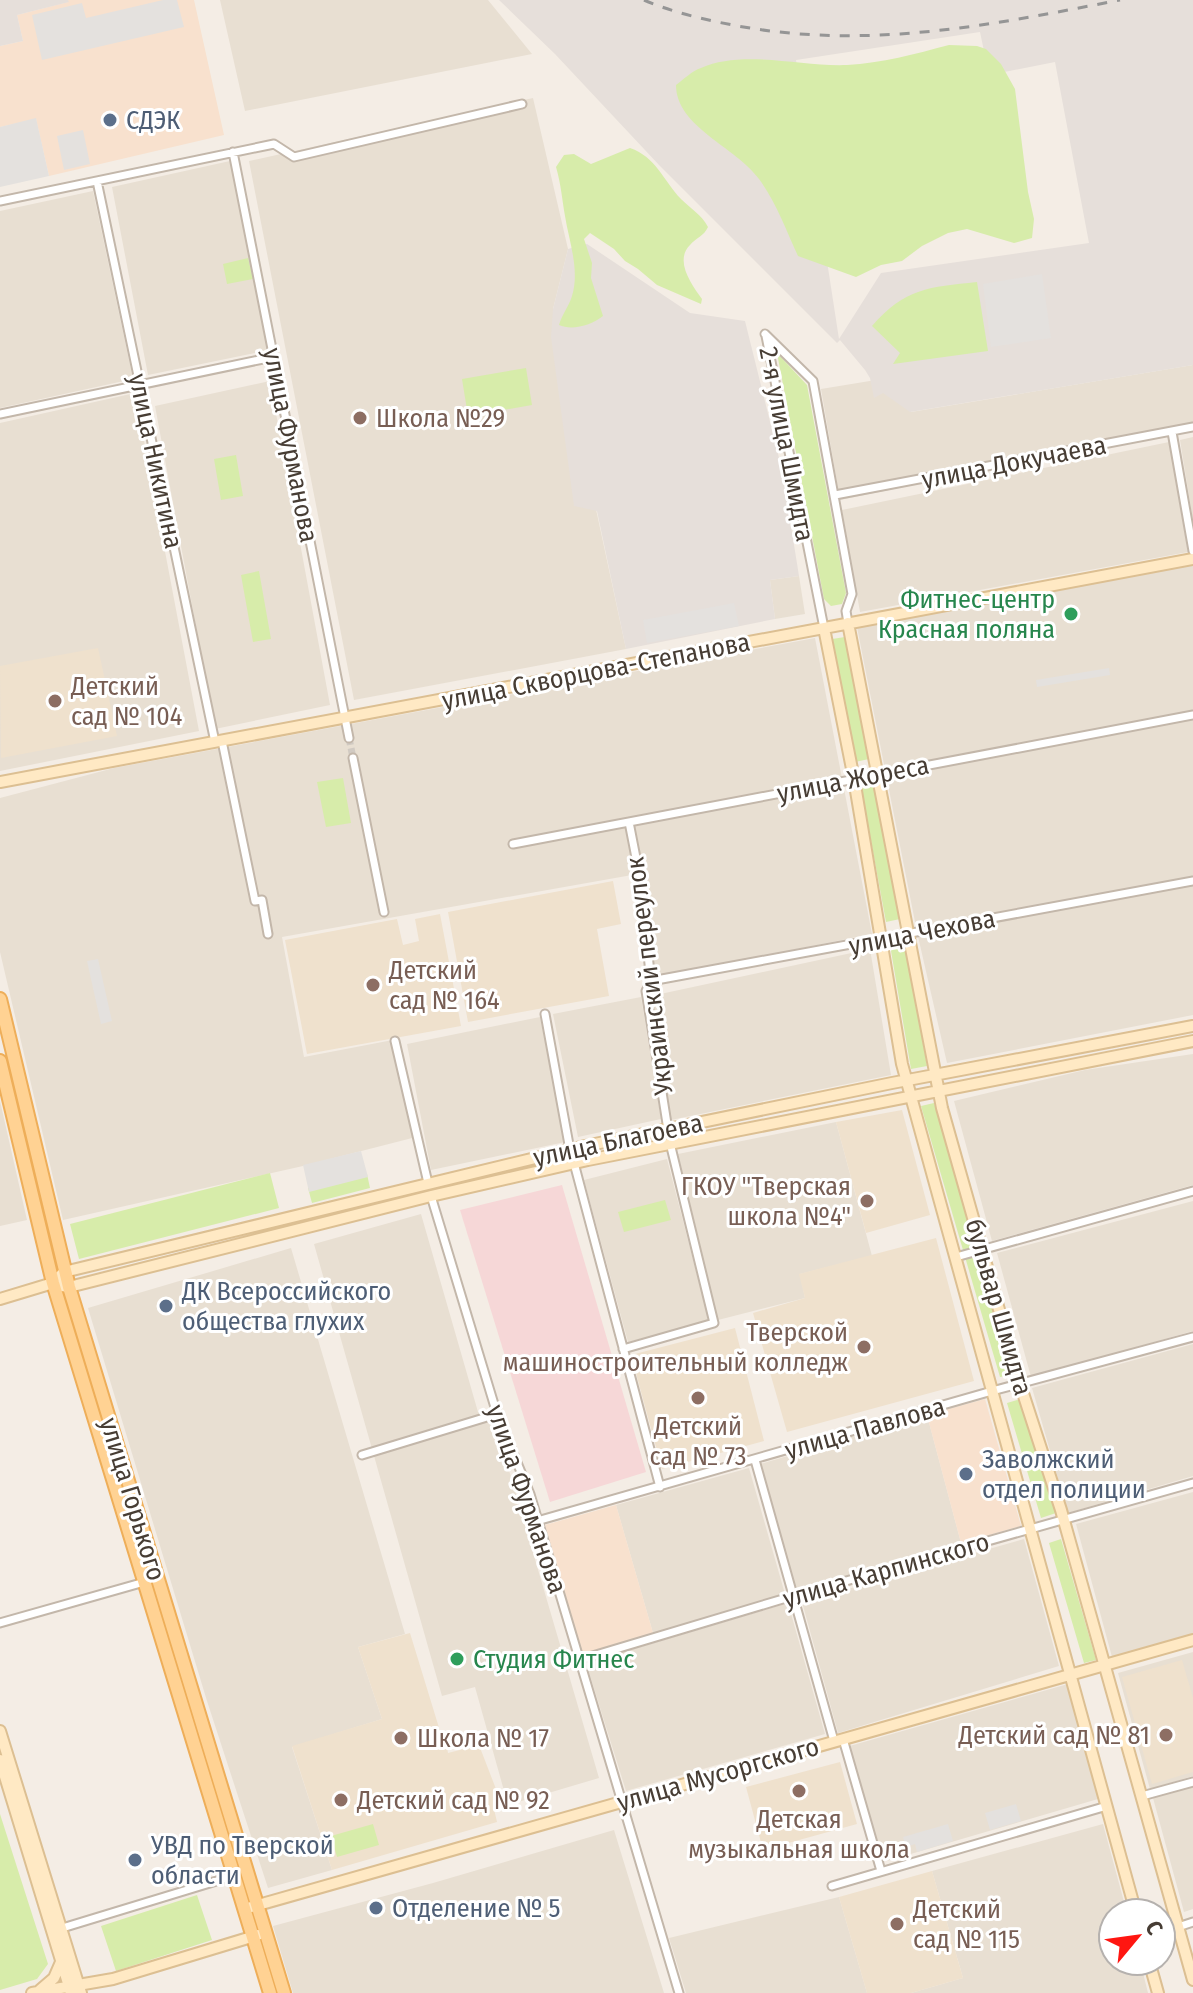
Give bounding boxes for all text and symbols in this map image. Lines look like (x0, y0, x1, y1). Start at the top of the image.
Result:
place label: СДЭК (126, 105, 180, 136)
marker: СДЭК (101, 111, 119, 129)
street label: 2-я улица Шмидта (752, 344, 821, 544)
street label: улица Фурманова (256, 345, 325, 545)
street label: улица Никитина (122, 371, 189, 551)
place label: Школа №29 (376, 403, 505, 434)
marker: Школа №29 (351, 409, 369, 427)
street label: улица Докучаева (919, 429, 1109, 496)
place label: Фитнес-центр Красная поляна (878, 584, 1055, 645)
marker: Фитнес-центр Красная поляна (1062, 605, 1080, 623)
street label: улица Скворцова-Степанова (439, 626, 753, 717)
place label: Детский сад № 104 (70, 671, 182, 732)
marker: Детский сад № 104 (46, 692, 64, 710)
street label: улица Жореса (774, 750, 932, 809)
street label: Украинский переулок (620, 855, 680, 1098)
street label: улица Чехова (846, 903, 998, 962)
place label: Детский сад № 164 (388, 955, 500, 1016)
marker: Детский сад № 164 (364, 976, 382, 994)
street label: улица Благоева (531, 1107, 706, 1174)
place label: ГКОУ "Тверская школа №4" (681, 1171, 851, 1232)
marker: ГКОУ "Тверская школа №4" (858, 1192, 876, 1210)
street label: бульвар Шмидта (959, 1215, 1039, 1399)
place label: ДК Всероссийского общества глухих (181, 1276, 391, 1337)
marker: ДК Всероссийского общества глухих (157, 1297, 175, 1315)
place label: Тверской машиностроительный колледж (503, 1317, 848, 1378)
marker: Тверской машиностроительный колледж (855, 1338, 873, 1356)
marker: Детский сад № 73 (689, 1389, 707, 1407)
street label: улица Павлова (781, 1391, 949, 1466)
street label: улица Фурманова (480, 1401, 573, 1598)
place label: Детский сад № 73 (649, 1411, 747, 1472)
street label: улица Горького (93, 1414, 172, 1584)
place label: Заволжский отдел полиции (982, 1444, 1146, 1505)
marker: Заволжский отдел полиции (957, 1465, 975, 1483)
street label: улица Карпинского (780, 1526, 993, 1615)
place label: Студия Фитнес (473, 1644, 634, 1675)
marker: Студия Фитнес (448, 1650, 466, 1668)
place label: Детский сад № 81 (957, 1720, 1150, 1751)
place label: Школа № 17 (417, 1723, 549, 1754)
marker: Детский сад № 81 (1157, 1726, 1175, 1744)
marker: Школа № 17 (392, 1729, 410, 1747)
street label: улица Мусоргского (614, 1731, 823, 1818)
marker: Детская музыкальная школа (790, 1782, 808, 1800)
place label: Детский сад № 92 (356, 1785, 550, 1816)
marker: Детский сад № 92 (332, 1791, 350, 1809)
place label: Детская музыкальная школа (688, 1804, 910, 1865)
place label: УВД по Тверской области (150, 1830, 334, 1891)
marker: УВД по Тверской области (126, 1851, 144, 1869)
place label: Отделение № 5 (392, 1893, 561, 1924)
place label: Детский сад № 115 (912, 1894, 1020, 1955)
north arrow (1097, 1897, 1177, 1977)
marker: Отделение № 5 (367, 1899, 385, 1917)
marker: Детский сад № 115 (888, 1915, 906, 1933)
text: С (1139, 1916, 1169, 1940)

